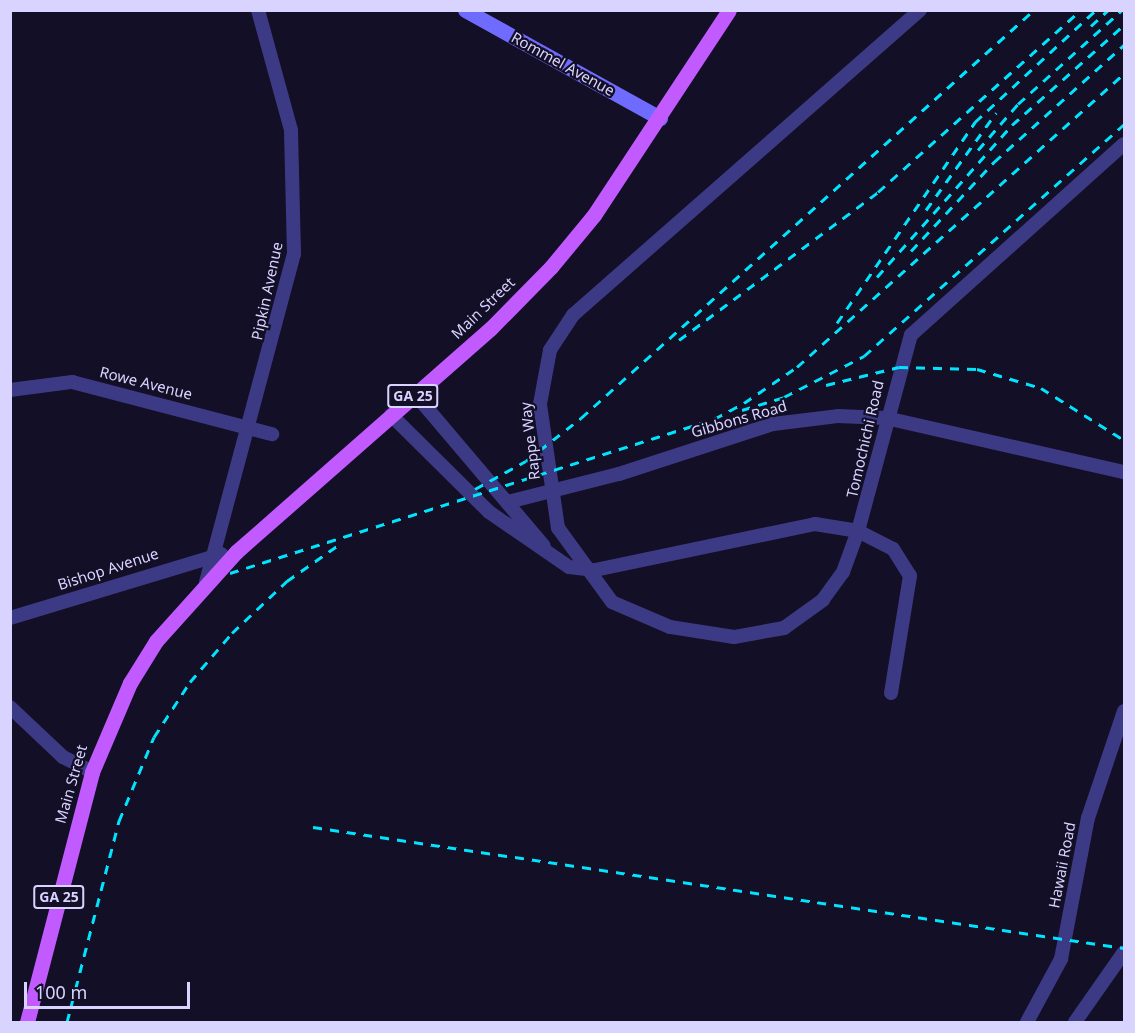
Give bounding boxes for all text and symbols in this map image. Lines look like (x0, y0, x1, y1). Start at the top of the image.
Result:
street label: Rommel Avenue (508, 28, 618, 100)
street label: Pipkin Avenue (248, 240, 286, 342)
street label: Main Street (448, 273, 518, 343)
street label: Rowe Avenue (98, 363, 194, 403)
street label: Tomochichi Road (843, 378, 887, 500)
road number: GA 25 (386, 385, 440, 407)
street label: Gibbons Road (689, 397, 789, 441)
street label: Rappe Way (516, 401, 544, 481)
street label: Bishop Avenue (55, 544, 161, 594)
street label: Main Street (51, 743, 91, 825)
street label: Hawaii Road (1045, 820, 1079, 910)
road number: GA 25 (32, 886, 86, 908)
scale bar (27, 970, 194, 1008)
text: 100 m (35, 980, 87, 1004)

